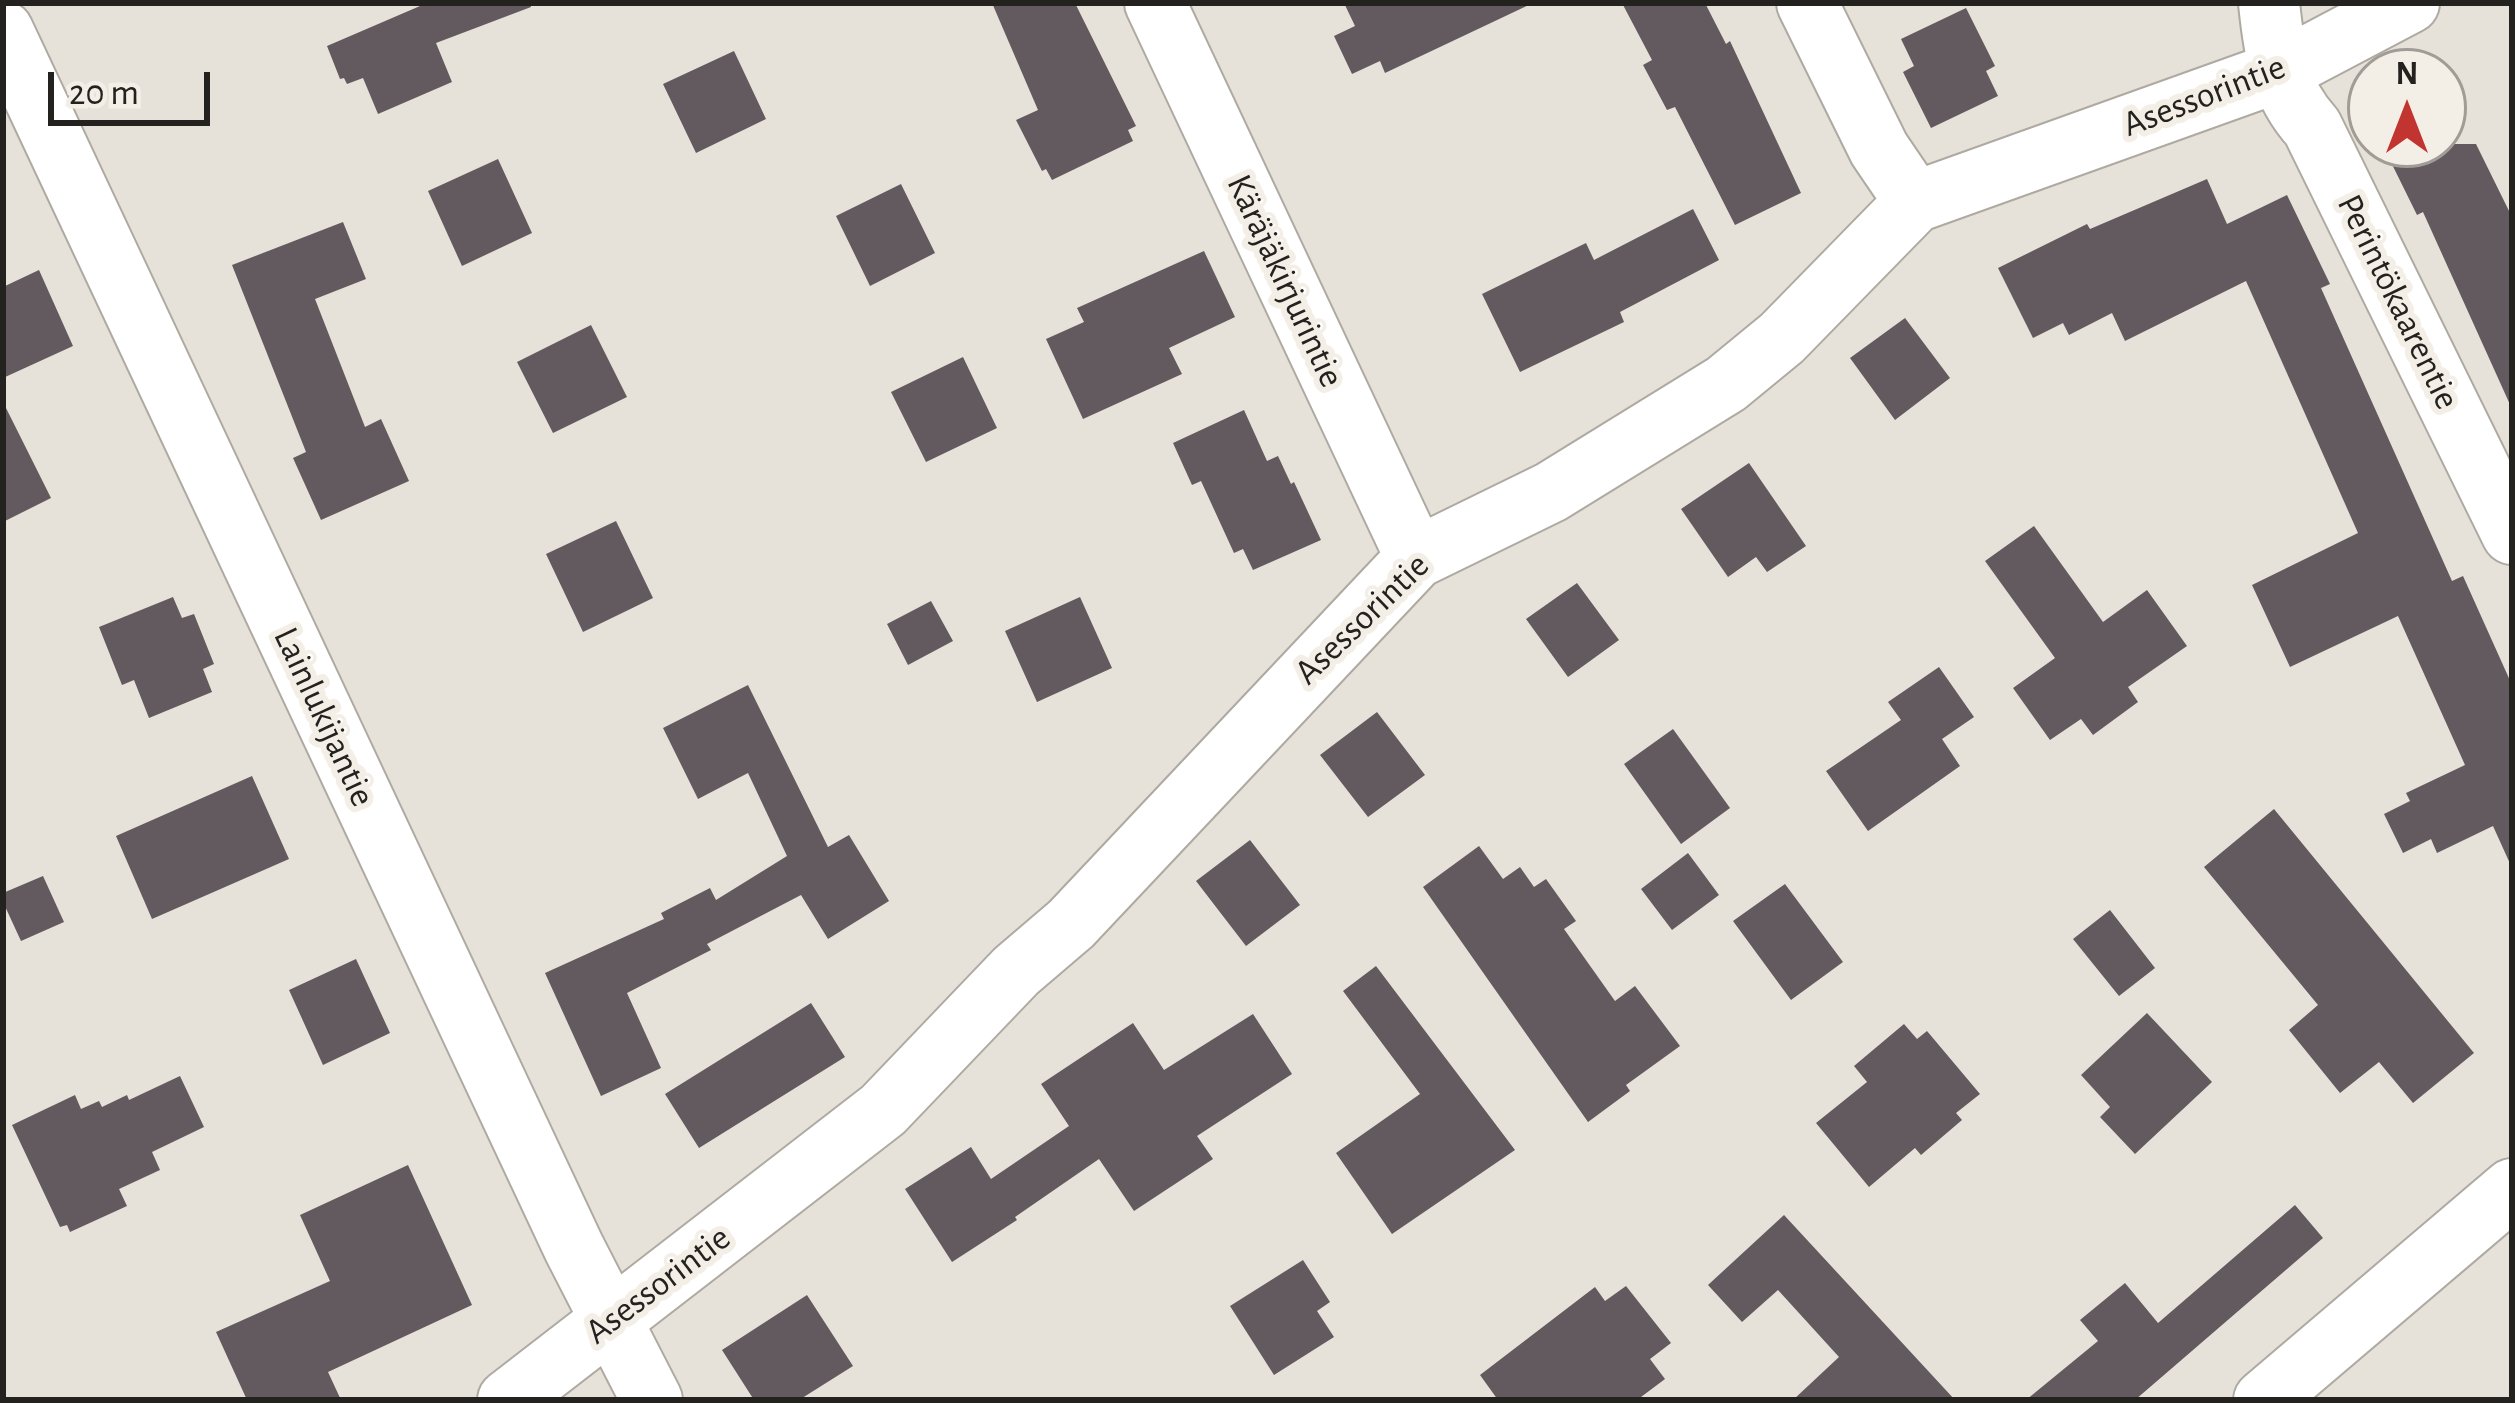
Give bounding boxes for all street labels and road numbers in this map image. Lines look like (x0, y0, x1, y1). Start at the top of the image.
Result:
street label: Asessorintie (2117, 45, 2291, 147)
street label: Käräjäkirjurintie (1217, 168, 1353, 394)
street label: Perintökaarentie (2327, 188, 2469, 416)
street label: Asessorintie (1286, 544, 1438, 694)
street label: Lainlukijantie (264, 621, 384, 813)
street label: Asessorintie (577, 1216, 739, 1354)

